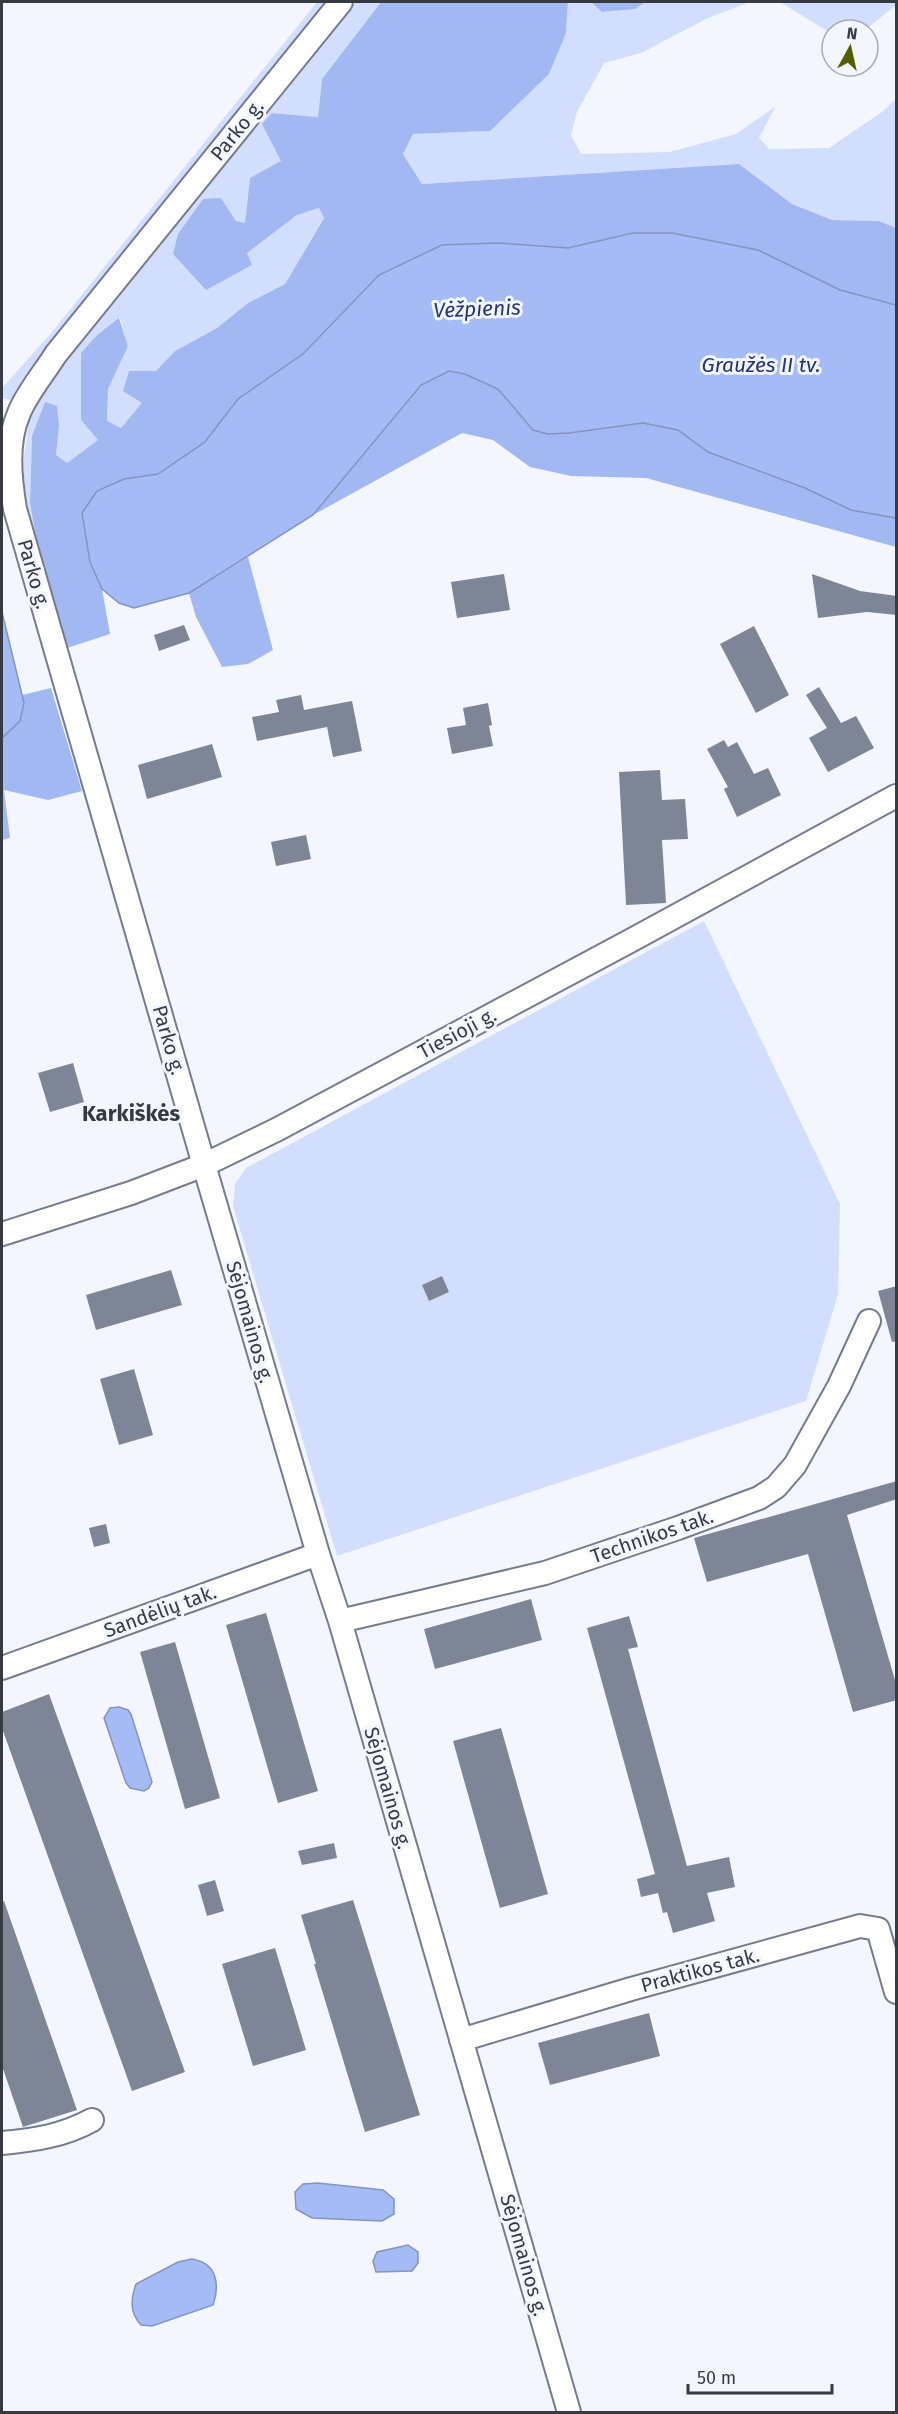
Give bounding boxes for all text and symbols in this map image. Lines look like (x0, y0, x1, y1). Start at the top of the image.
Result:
north arrow (820, 18, 880, 78)
text: N (845, 23, 859, 44)
street label: Parko g. (205, 95, 269, 165)
water label: Vėžpienis (433, 294, 521, 324)
water label: Graužės II tv. (702, 352, 820, 378)
street label: Parko g. (13, 536, 55, 612)
street label: Parko g. (148, 1002, 190, 1078)
street label: Tiesioji g. (414, 1002, 500, 1064)
district label: Karkiškės (82, 1100, 180, 1127)
street label: Sėjomainos g. (221, 1258, 279, 1386)
street label: Technikos tak. (587, 1504, 717, 1568)
street label: Sandėlių tak. (101, 1580, 219, 1642)
street label: Sėjomainos g. (359, 1724, 417, 1852)
street label: Praktikos tak. (638, 1943, 762, 1997)
street label: Sėjomainos g. (495, 2191, 553, 2319)
scale bar (688, 2357, 832, 2395)
text: 50 m (697, 2367, 736, 2389)

